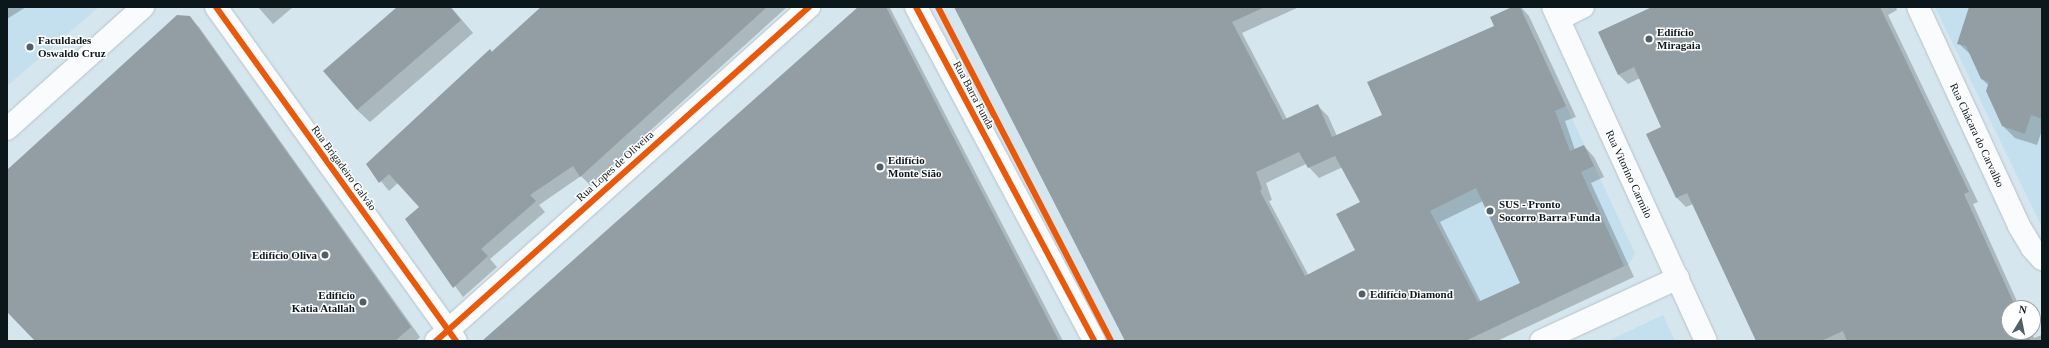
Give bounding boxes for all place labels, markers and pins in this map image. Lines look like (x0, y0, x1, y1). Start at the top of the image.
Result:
place label: Edifício Miragaia (1657, 26, 1700, 52)
place label: Faculdades Oswaldo Cruz (38, 34, 106, 60)
marker: Edifício Miragaia (1644, 34, 1654, 44)
marker: Faculdades Oswaldo Cruz (25, 42, 35, 52)
place label: Edifício Monte Sião (888, 154, 941, 180)
marker: Edifício Monte Sião (875, 162, 885, 172)
place label: SUS - Pronto Socorro Barra Funda (1499, 198, 1600, 224)
marker: SUS - Pronto Socorro Barra Funda (1484, 205, 1496, 217)
place label: Edifício Oliva (252, 248, 317, 262)
marker: Edifício Oliva (320, 250, 330, 260)
place label: Edifício Diamond (1370, 287, 1453, 301)
place label: Edificio Katia Atallah (291, 289, 355, 315)
marker: Edifício Diamond (1357, 289, 1367, 299)
marker: Edificio Katia Atallah (358, 297, 368, 307)

